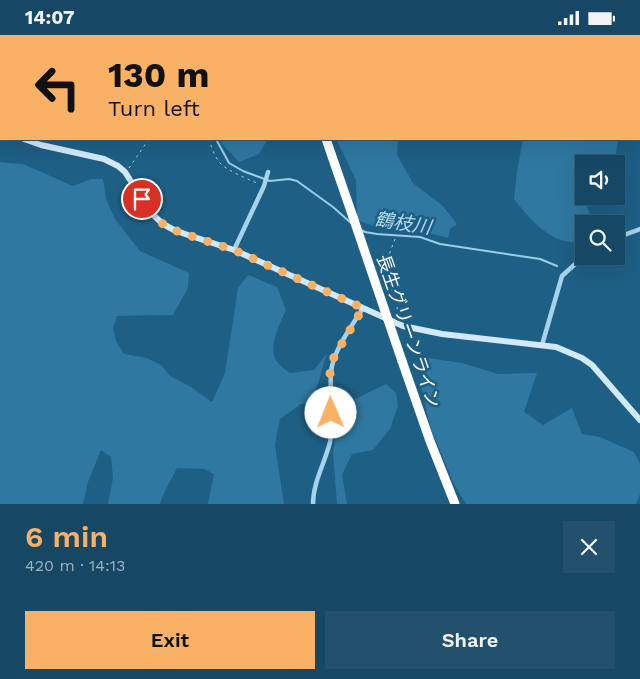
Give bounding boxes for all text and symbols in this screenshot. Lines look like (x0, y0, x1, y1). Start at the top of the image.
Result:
text: 14:07 (25, 6, 75, 29)
text: 130 m (108, 54, 209, 96)
icon: left (25, 55, 90, 120)
text: Turn left (108, 96, 200, 121)
map controls (575, 155, 625, 265)
button: sound (575, 155, 625, 205)
pin (121, 178, 163, 220)
icon: arrive (128, 185, 156, 213)
water label: 鶴枝川 (373, 207, 435, 239)
button: search (575, 215, 625, 265)
street label: 長生グリーンライン (373, 251, 445, 411)
position arrow (304, 386, 356, 438)
text: 6 min (25, 519, 108, 554)
button: close (563, 521, 615, 573)
text: 420 m · 14:13 (25, 556, 125, 575)
button: Exit (25, 611, 315, 669)
button: Share (325, 611, 615, 669)

